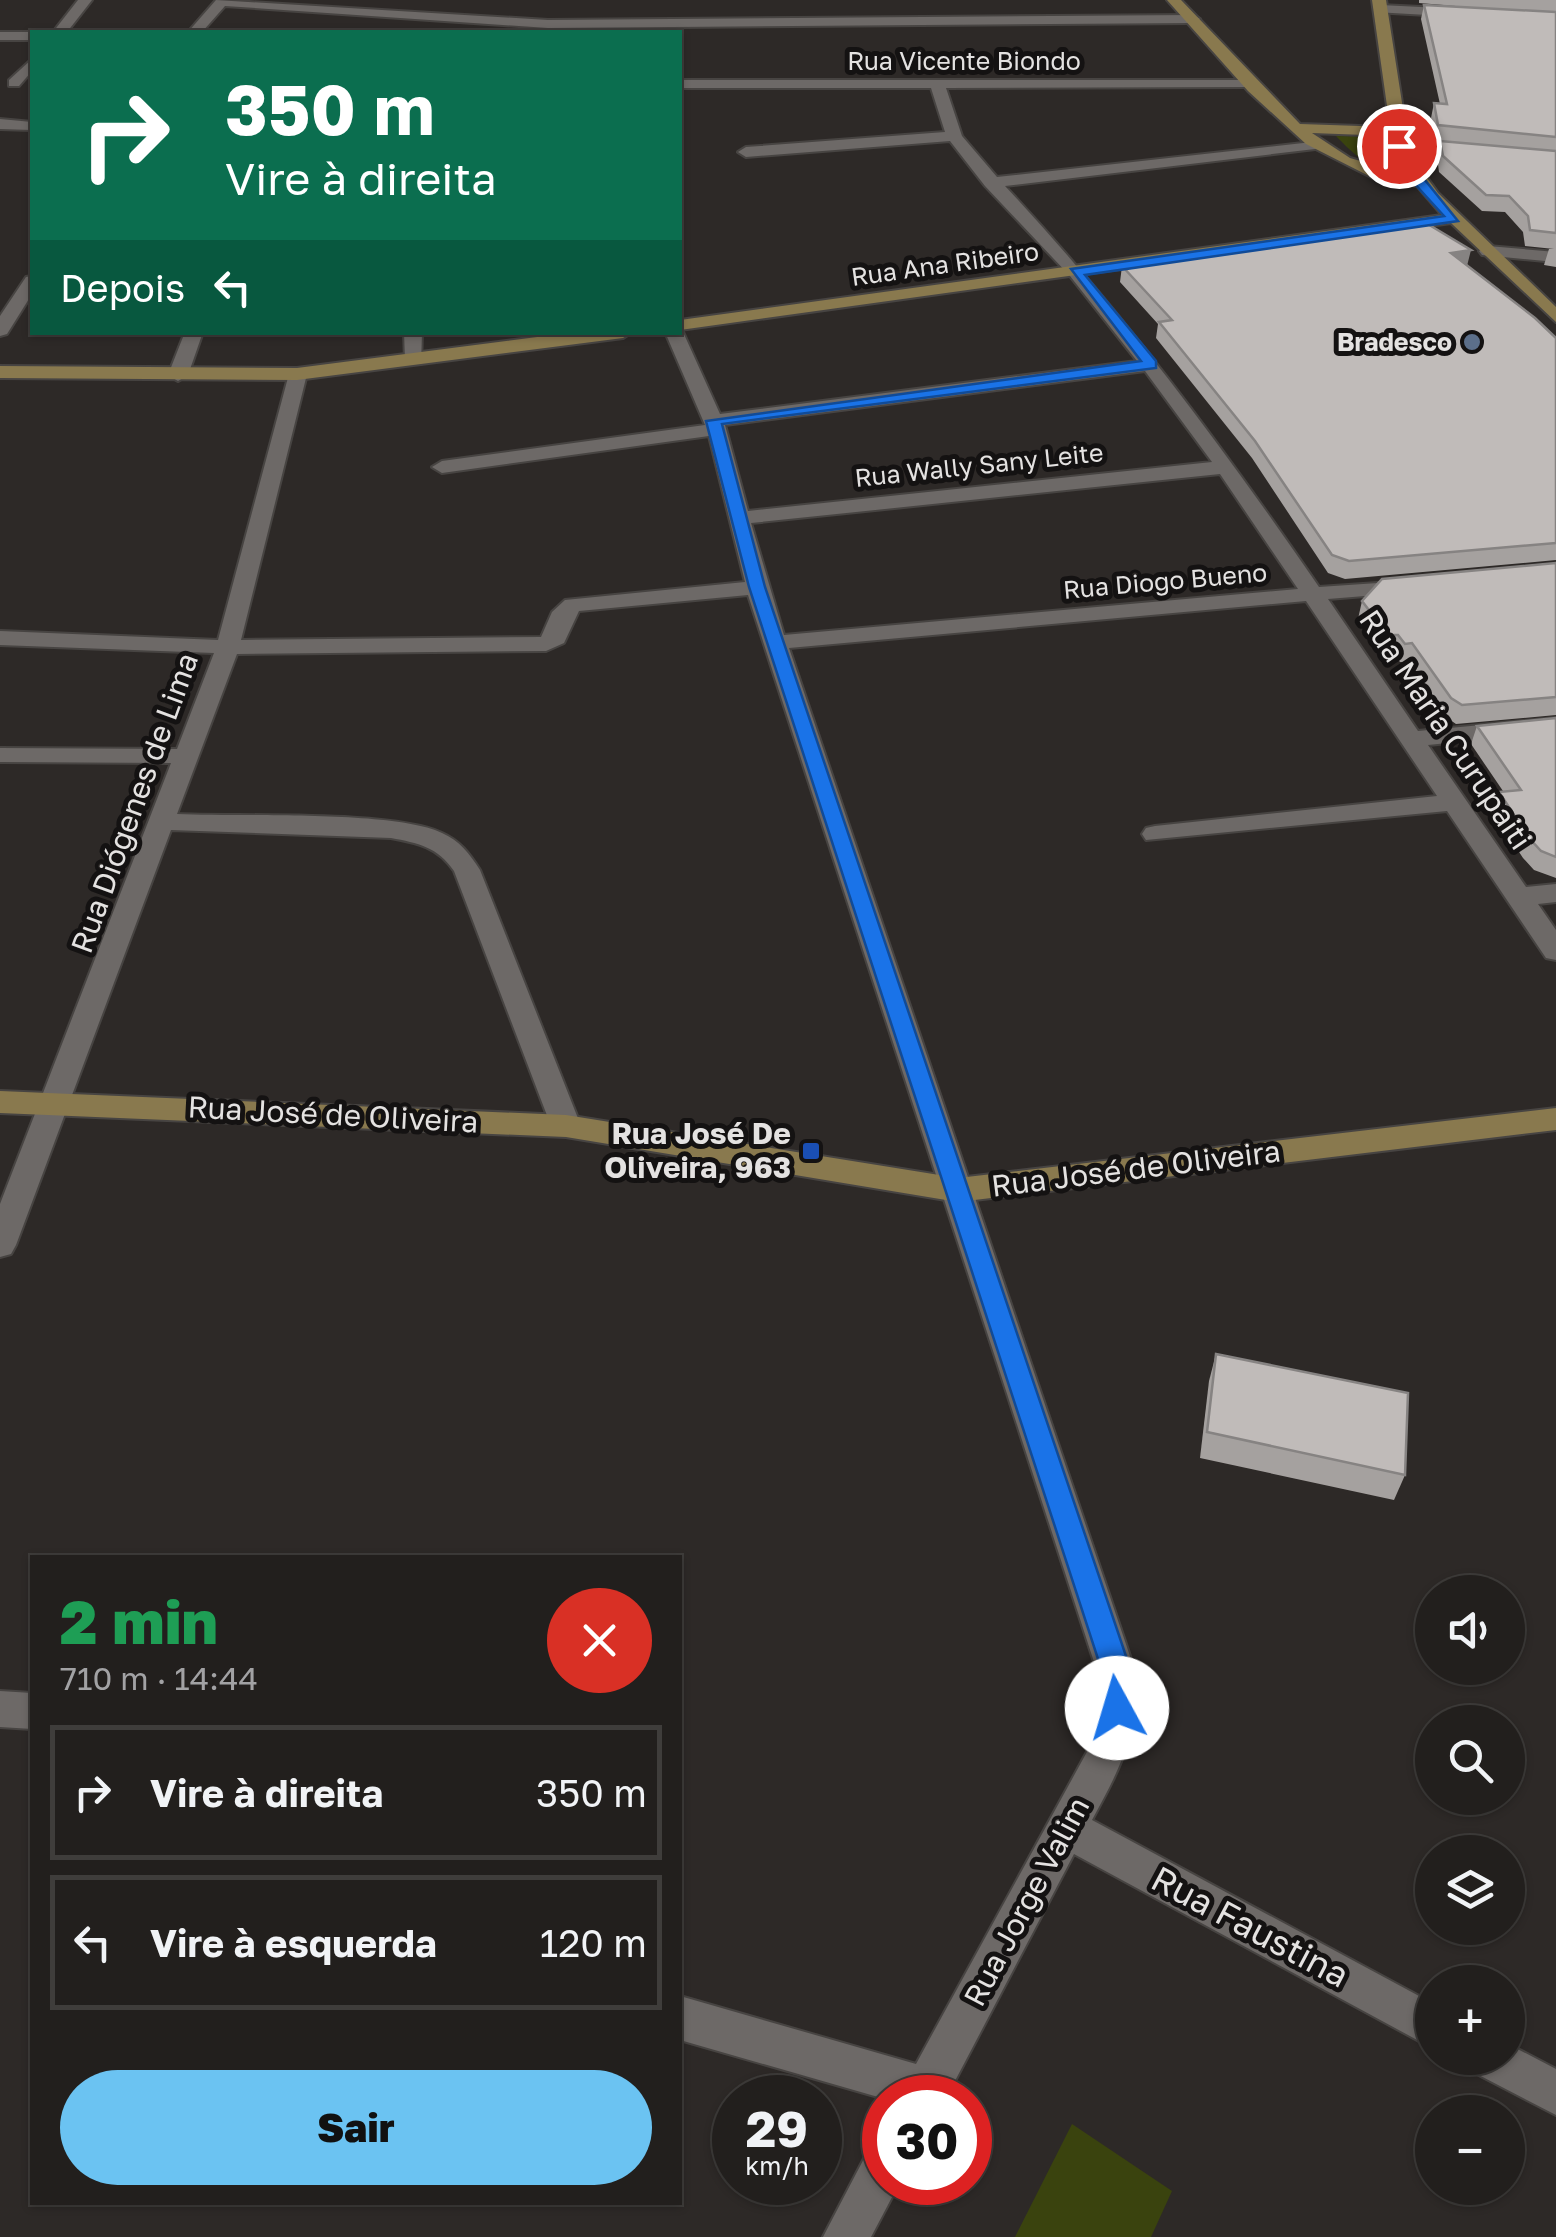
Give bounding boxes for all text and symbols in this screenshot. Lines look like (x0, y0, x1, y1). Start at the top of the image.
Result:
street label: Rua Vicente Biondo (847, 45, 1081, 76)
text: 350 m (225, 66, 435, 150)
icon: right (60, 70, 190, 200)
pin (1357, 104, 1442, 189)
icon: arrive (1372, 119, 1427, 174)
text: Vire à direita (225, 151, 497, 205)
street label: Rua Ana Ribeiro (849, 235, 1041, 292)
icon: left (205, 260, 260, 315)
text: Depois (60, 265, 185, 310)
place label: Bradesco (1337, 326, 1452, 357)
marker: Bradesco (1461, 331, 1483, 353)
street label: Rua Wally Sany Leite (853, 436, 1105, 493)
street label: Rua Diogo Bueno (1062, 556, 1268, 605)
street label: Rua Maria Curupaiti (1352, 603, 1539, 856)
street label: Rua Diógenes de Lima (63, 648, 205, 958)
street label: Rua José de Oliveira (187, 1088, 479, 1140)
place label: Rua José De Oliveira, 963 (604, 1115, 791, 1185)
street label: Rua José de Oliveira (989, 1132, 1283, 1204)
marker: Rua José De Oliveira, 963 (800, 1140, 822, 1162)
map controls (1415, 1575, 1525, 2205)
button: sound (1415, 1575, 1525, 1685)
text: 2 min (60, 1585, 218, 1657)
button: close (547, 1588, 652, 1693)
position arrow (1065, 1656, 1169, 1760)
text: 710 m · 14:44 (60, 1659, 258, 1697)
button: search (1415, 1705, 1525, 1815)
icon: right (65, 1765, 120, 1820)
text: Vire à direita (150, 1770, 383, 1815)
text: 350 m (536, 1770, 647, 1815)
street label: Rua Jorge Valim (956, 1791, 1096, 2012)
button: layers (1415, 1835, 1525, 1945)
street label: Rua Faustina (1145, 1857, 1356, 1996)
icon: left (65, 1915, 120, 1970)
text: Vire à esquerda (150, 1920, 437, 1965)
text: 120 m (540, 1920, 647, 1965)
button: + (1415, 1965, 1525, 2075)
button: Sair (60, 2070, 652, 2185)
speed limit sign: 30 (862, 2075, 992, 2205)
button: − (1415, 2095, 1525, 2205)
text: 29 (746, 2098, 808, 2158)
text: km/h (745, 2150, 809, 2181)

